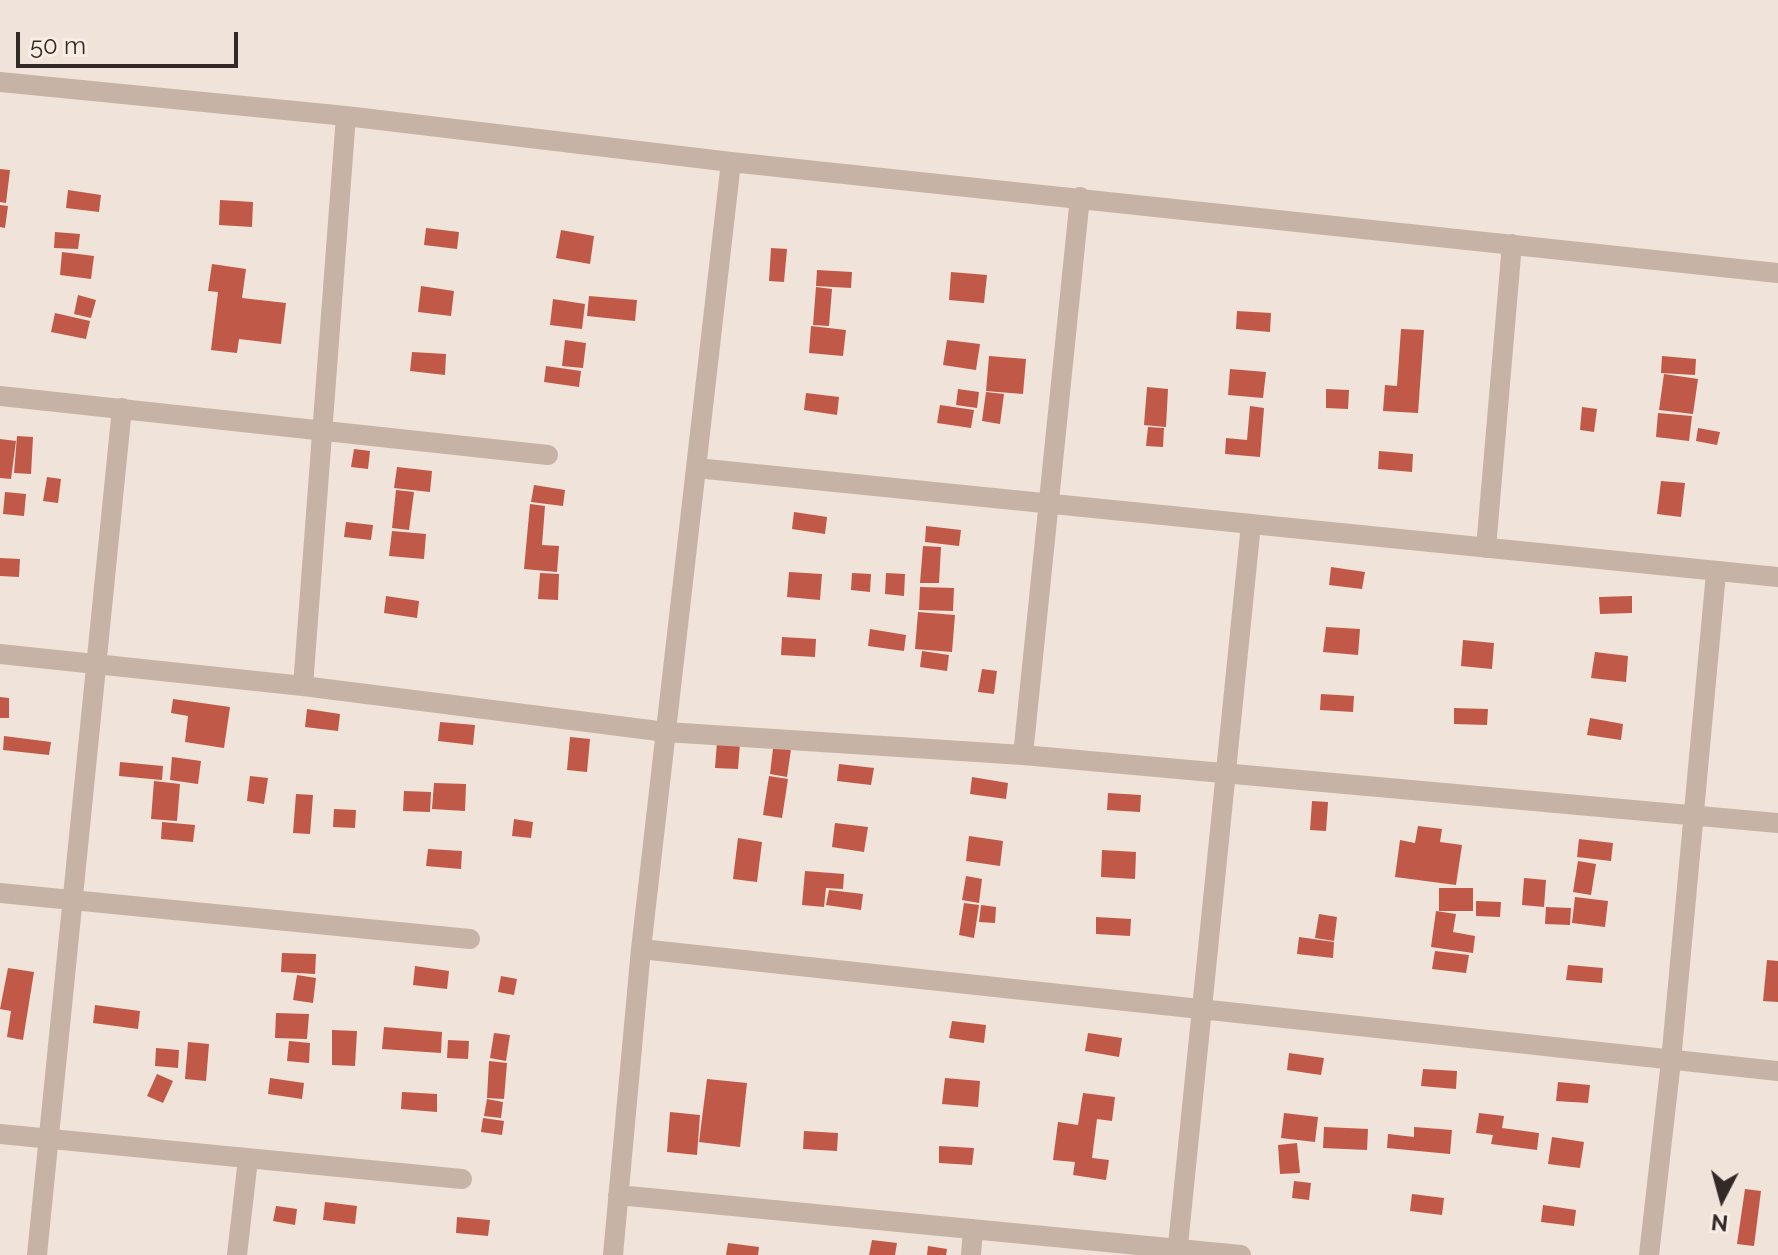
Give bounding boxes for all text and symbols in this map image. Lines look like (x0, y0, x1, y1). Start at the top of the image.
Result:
scale bar (20, 16, 242, 66)
text: 50 m (30, 31, 86, 60)
north arrow (1682, 1159, 1762, 1239)
text: N (1710, 1209, 1729, 1237)

